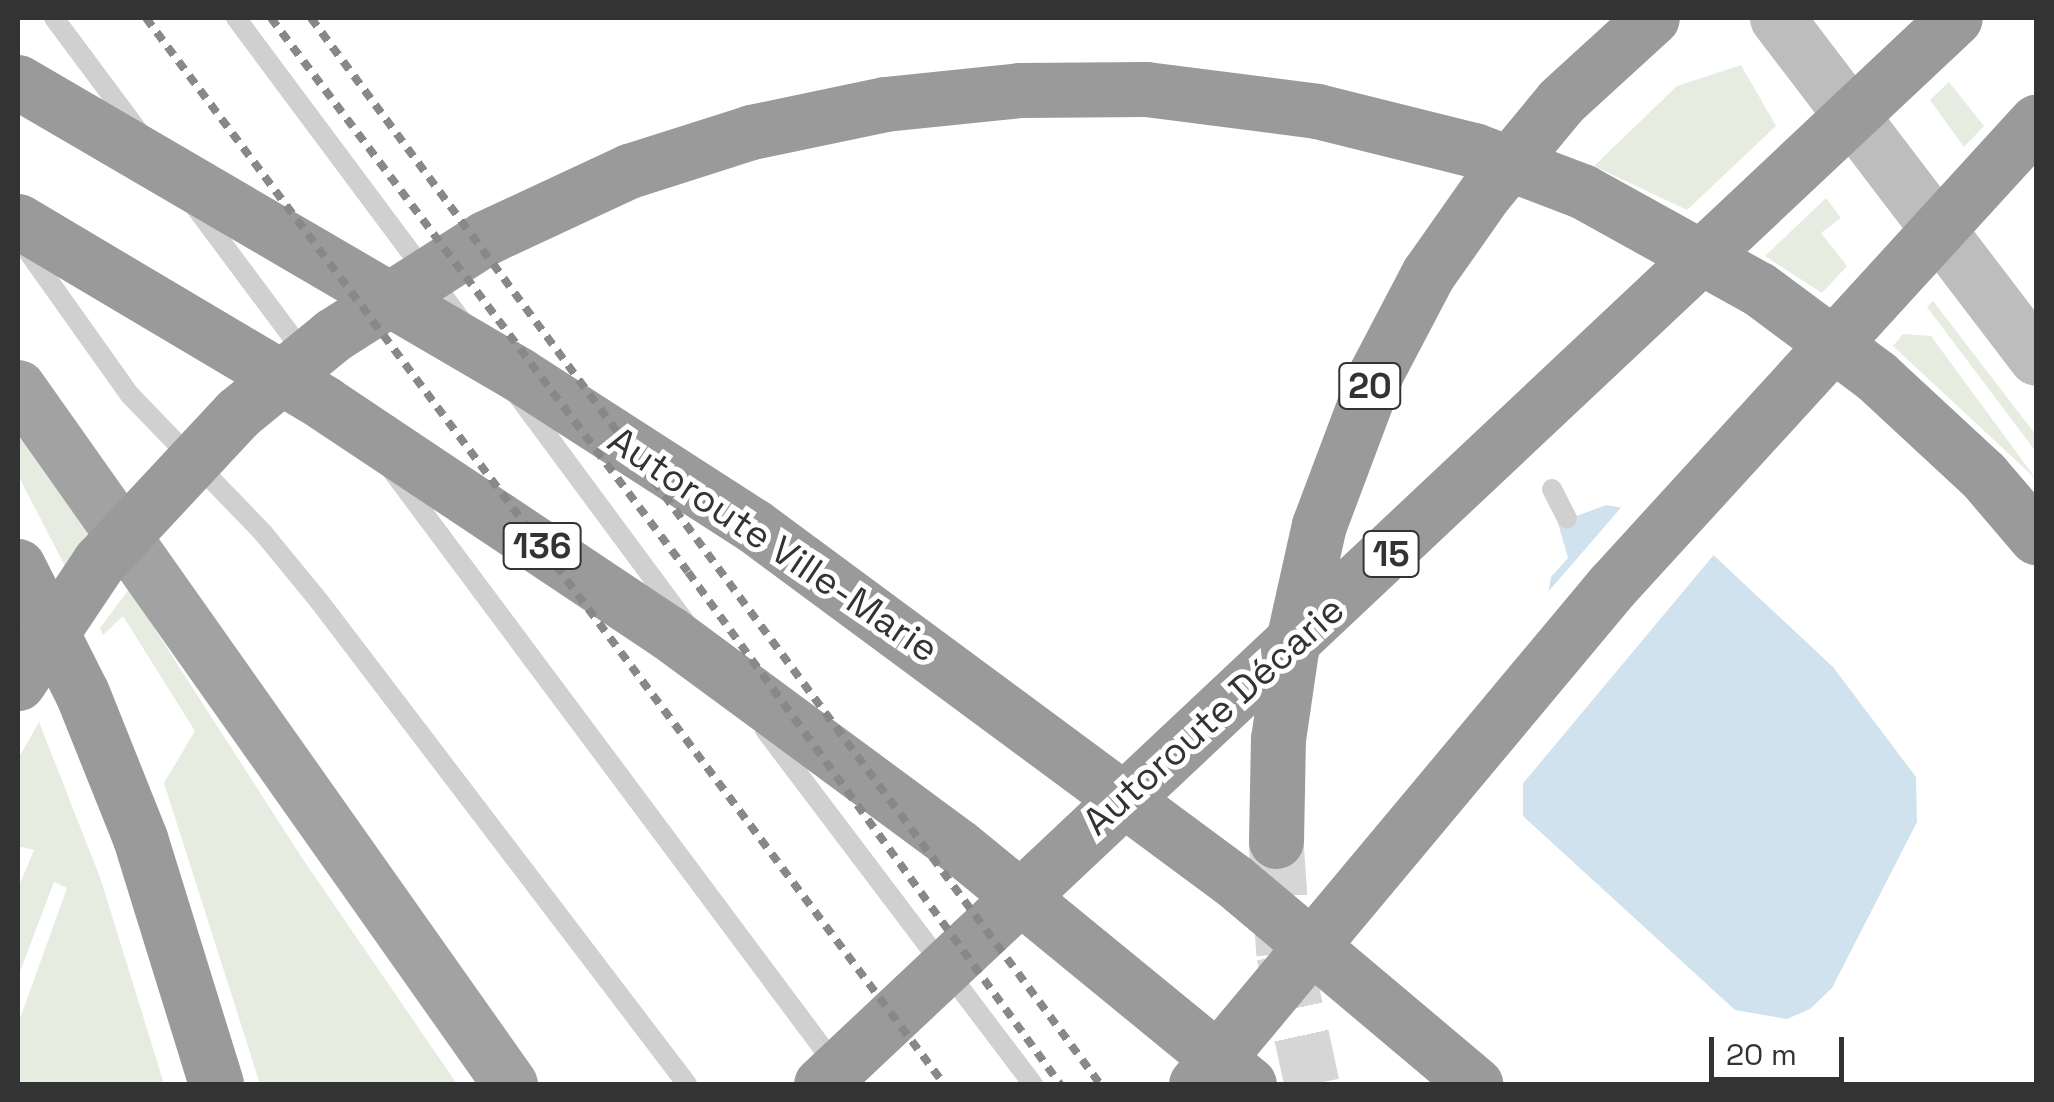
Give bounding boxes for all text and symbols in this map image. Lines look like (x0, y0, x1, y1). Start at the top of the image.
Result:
road number: 20 (1338, 356, 1402, 416)
street label: Autoroute Ville-Marie (599, 417, 947, 673)
road number: 136 (502, 516, 582, 576)
road number: 15 (1361, 524, 1421, 584)
street label: Autoroute Décarie (1074, 587, 1354, 845)
scale bar (1714, 1017, 1849, 1079)
text: 20 m (1726, 1035, 1797, 1074)

